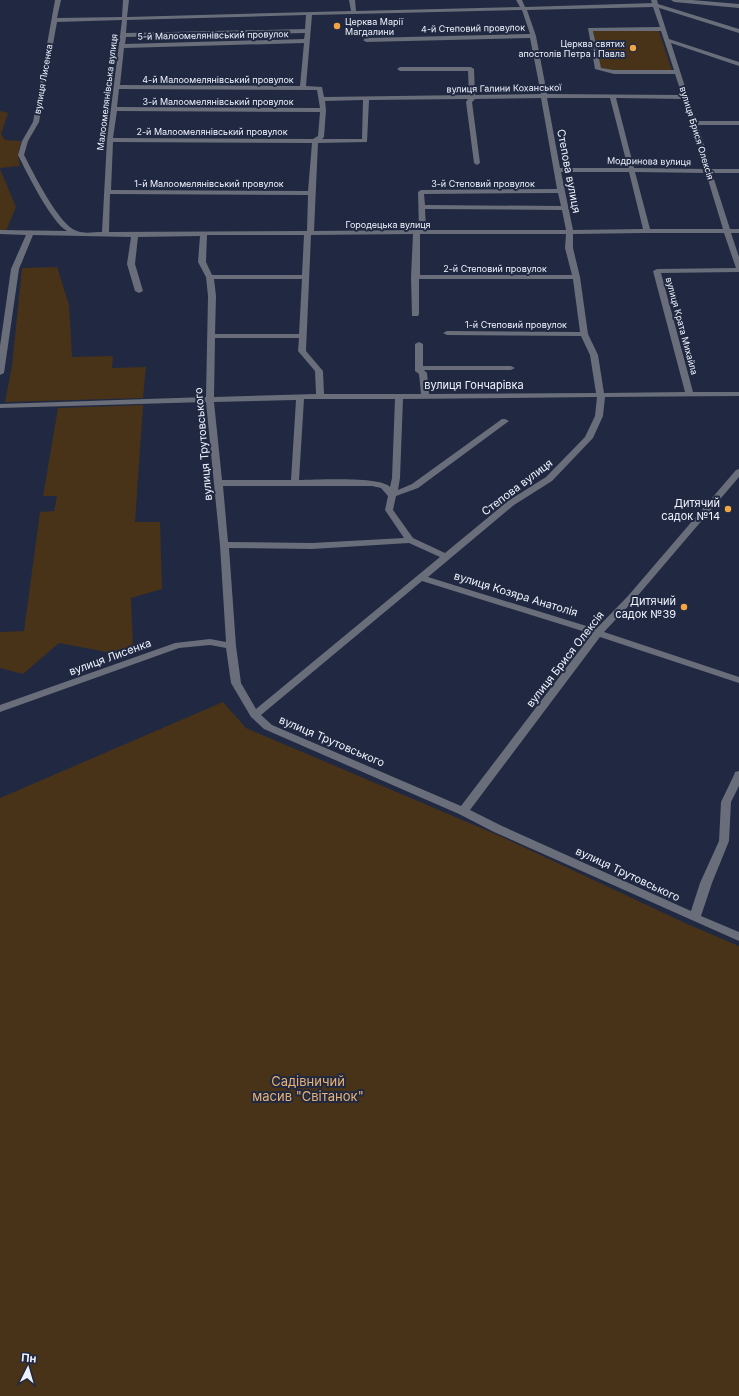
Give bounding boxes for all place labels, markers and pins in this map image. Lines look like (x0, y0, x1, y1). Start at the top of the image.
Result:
place label: Церква Марії Магдалини (345, 16, 404, 37)
marker: Церква Марії Магдалини (332, 21, 342, 31)
place label: Церква святих апостолів Петра і Павла (518, 38, 625, 59)
marker: Церква святих апостолів Петра і Павла (628, 43, 638, 53)
place label: Дитячий садок №14 (661, 496, 720, 523)
marker: Дитячий садок №14 (723, 504, 733, 514)
place label: Дитячий садок №39 (615, 594, 676, 621)
marker: Дитячий садок №39 (679, 602, 689, 612)

